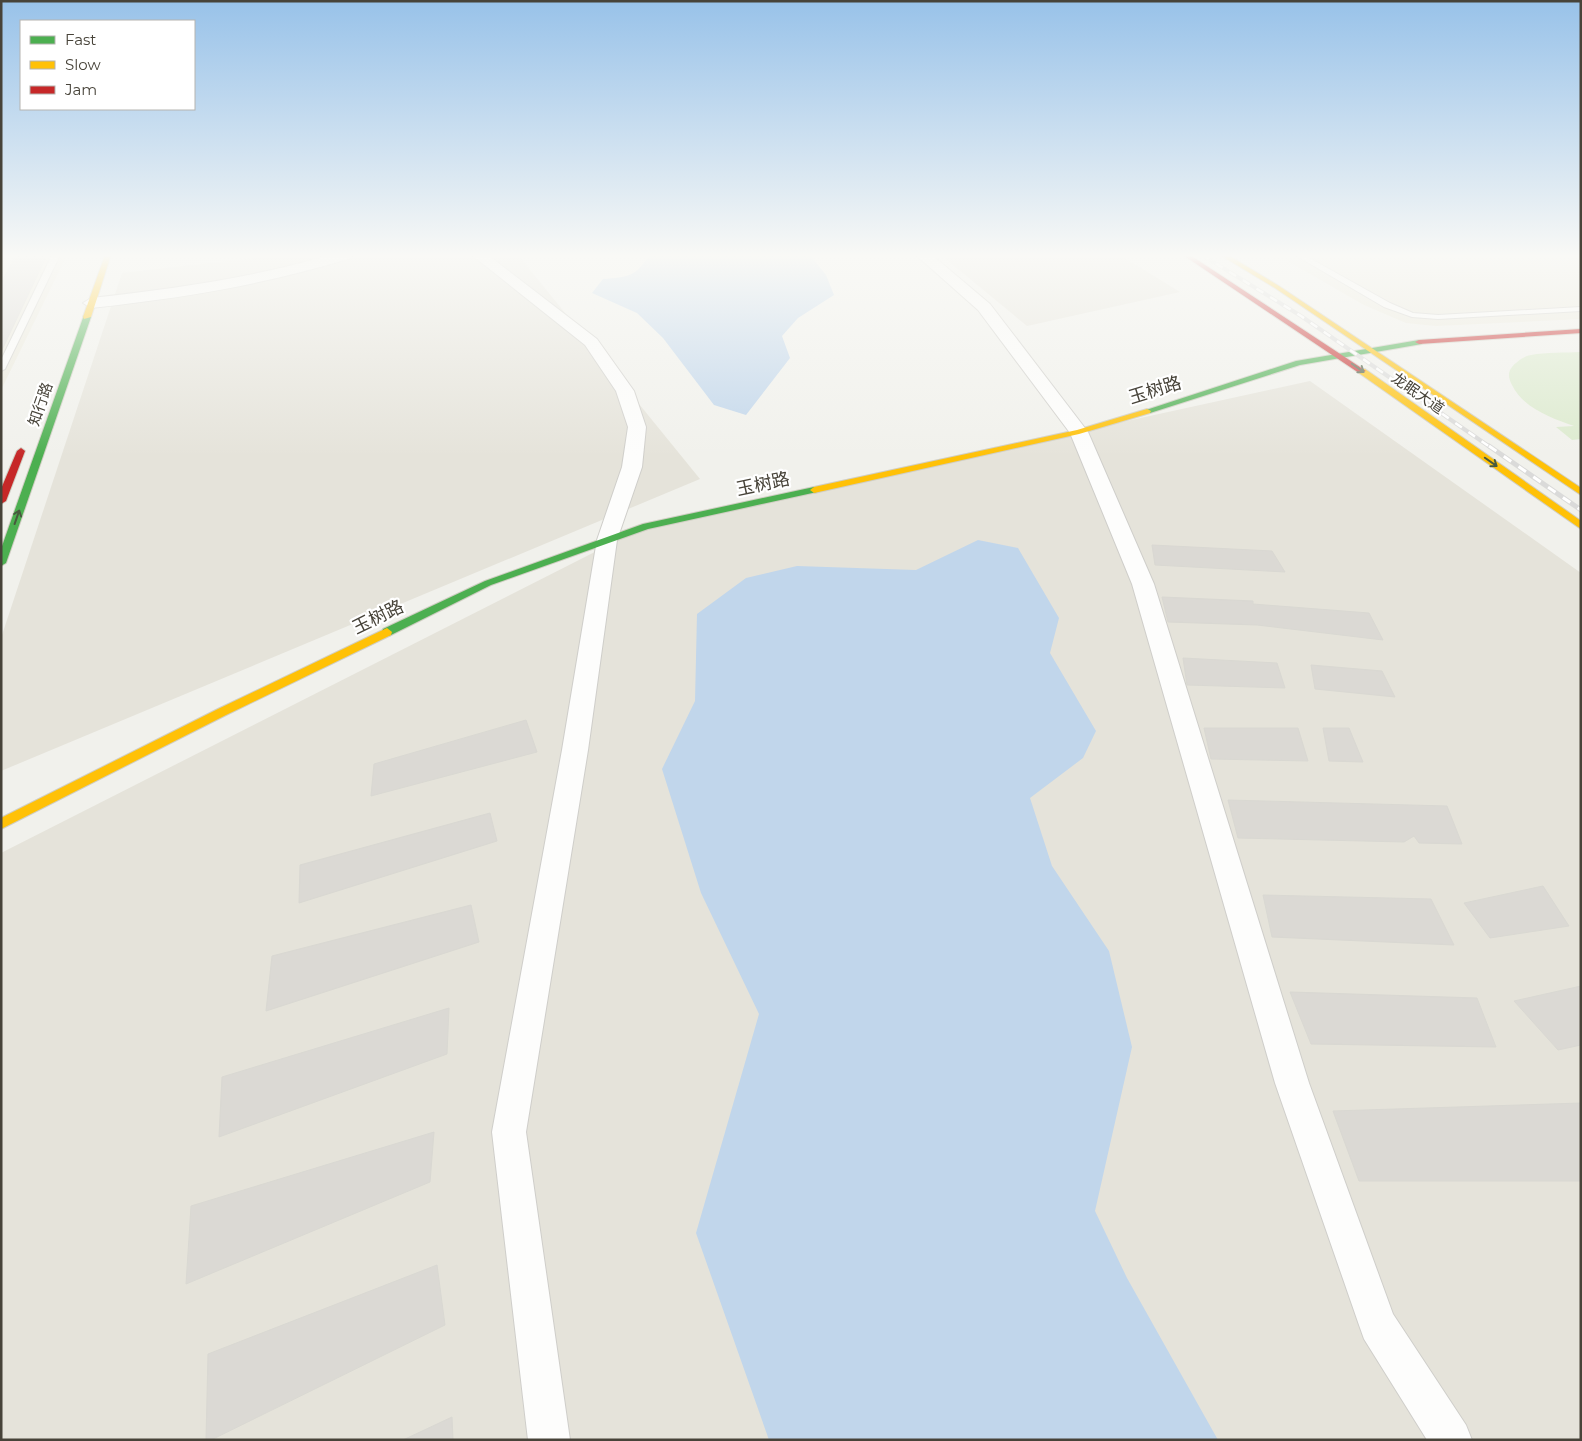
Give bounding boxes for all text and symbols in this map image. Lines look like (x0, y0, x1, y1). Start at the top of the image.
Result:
legend (20, 20, 195, 110)
text: Fast (65, 30, 96, 49)
text: Slow (65, 55, 101, 74)
text: Jam (64, 80, 97, 99)
one-way arrow (1351, 363, 1365, 373)
street label: 龙眠大道 (1388, 368, 1448, 418)
street label: 玉树路 (1126, 372, 1184, 408)
street label: 知行路 (24, 380, 56, 428)
one-way arrow (1483, 457, 1497, 467)
street label: 玉树路 (734, 468, 792, 500)
one-way arrow (13, 509, 22, 525)
street label: 玉树路 (349, 595, 407, 639)

